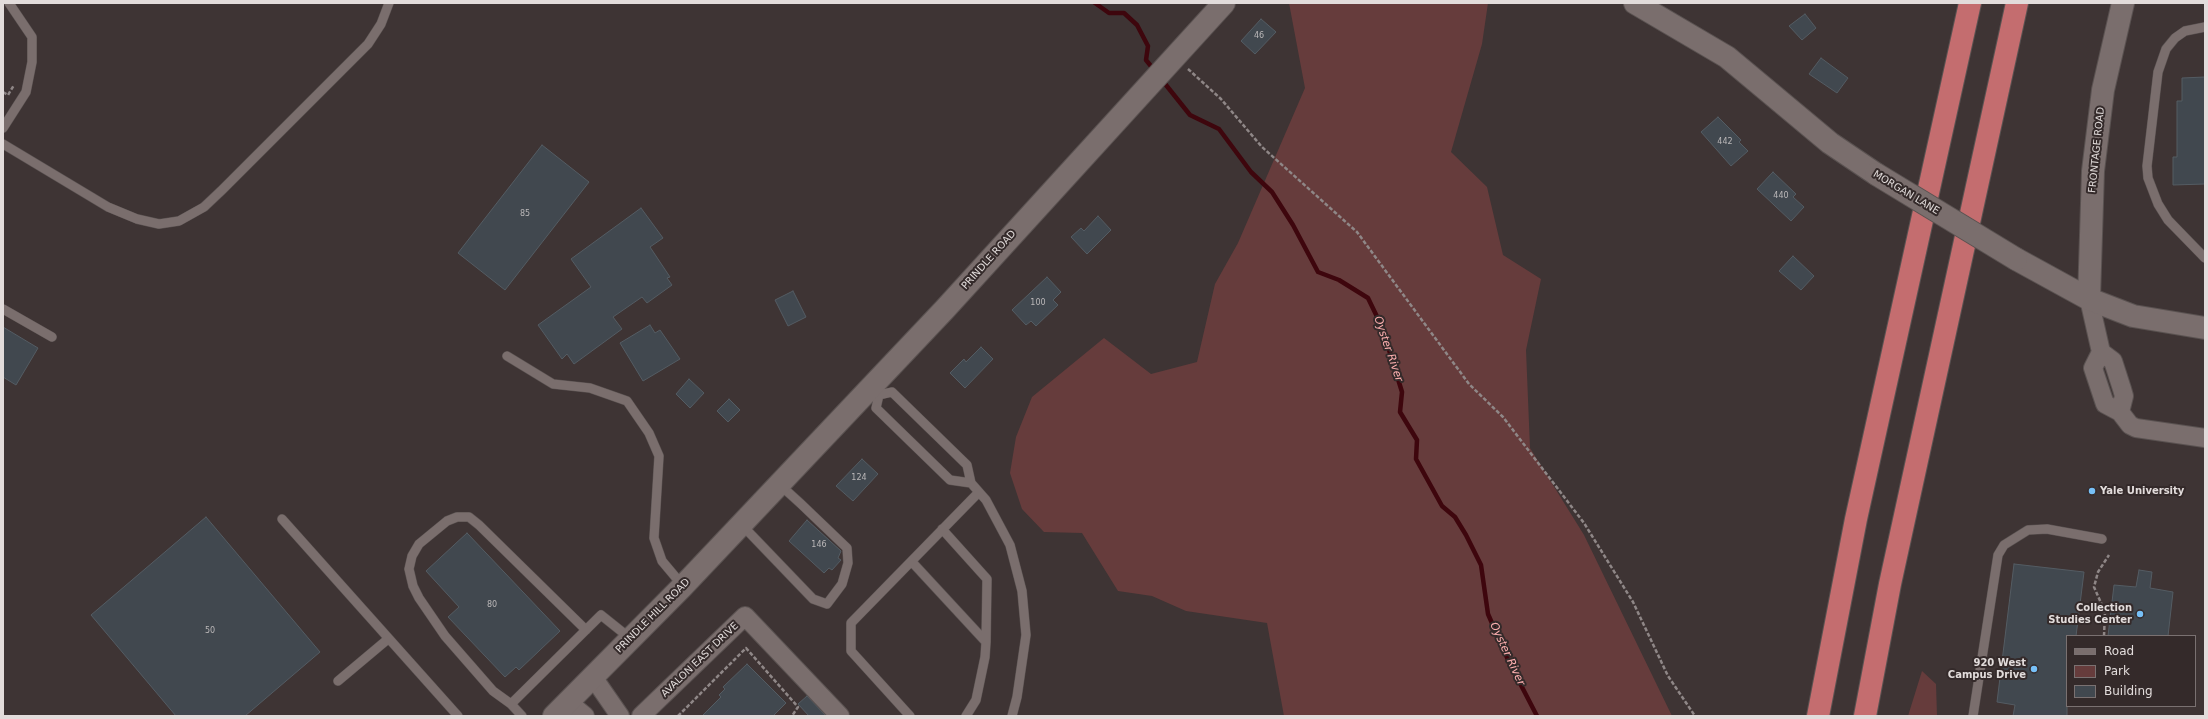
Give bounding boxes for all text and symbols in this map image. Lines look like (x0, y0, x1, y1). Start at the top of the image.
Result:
house number: 46 (1254, 31, 1264, 41)
street label: FRONTAGE ROAD (2087, 106, 2107, 194)
house number: 442 (1717, 137, 1733, 147)
street label: MORGAN LANE (1871, 169, 1941, 217)
house number: 440 (1773, 191, 1789, 201)
house number: 85 (520, 209, 530, 219)
street label: PRINDLE ROAD (959, 228, 1019, 292)
house number: 100 (1030, 298, 1046, 308)
water label: Oyster River (1371, 314, 1405, 384)
house number: 124 (851, 473, 867, 483)
place label: Yale University (2100, 485, 2184, 497)
marker: Yale University (2087, 486, 2097, 496)
house number: 146 (811, 540, 827, 550)
street label: PRINDLE HILL ROAD (613, 576, 693, 656)
house number: 80 (487, 600, 497, 610)
place label: Collection Studies Center (2048, 602, 2132, 626)
marker: Collection Studies Center (2135, 609, 2145, 619)
street label: AVALON EAST DRIVE (659, 620, 741, 700)
water label: Oyster River (1487, 620, 1527, 688)
house number: 50 (205, 626, 215, 636)
legend (2066, 635, 2196, 707)
text: Road (2104, 644, 2134, 658)
place label: 920 West Campus Drive (1948, 657, 2026, 680)
marker: 920 West Campus Drive (2029, 664, 2039, 674)
text: Park (2104, 664, 2130, 678)
text: Building (2104, 684, 2153, 698)

